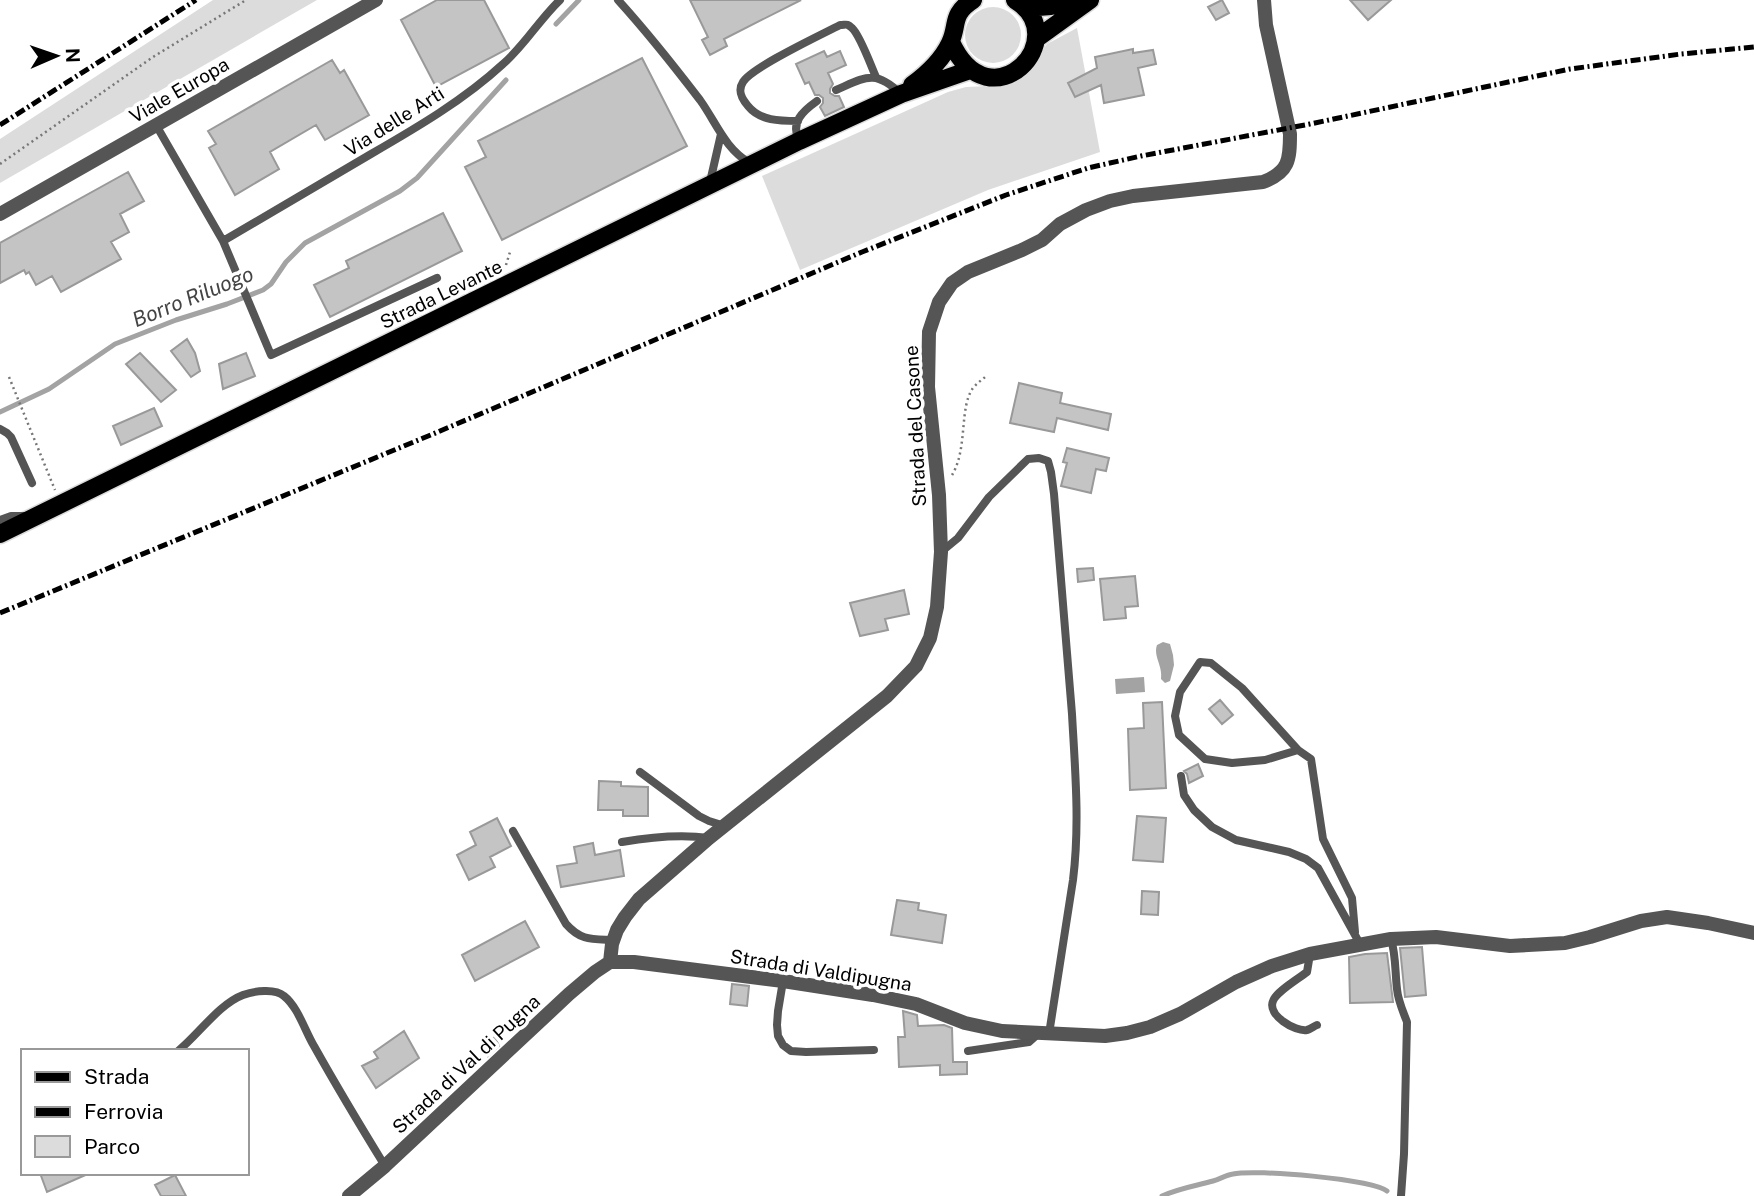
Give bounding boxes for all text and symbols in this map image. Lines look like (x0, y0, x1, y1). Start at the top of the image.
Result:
north arrow (21, 21, 91, 91)
text: N (62, 48, 84, 63)
street label: Viale Europa (125, 53, 233, 127)
street label: Via delle Arti (340, 82, 448, 160)
street label: Strada Levante (376, 255, 506, 333)
water label: Borro Riluogo (129, 261, 257, 332)
street label: Strada del Casone (900, 345, 930, 507)
street label: Strada di Valdipugna (729, 945, 913, 995)
street label: Strada di Val di Pugna (388, 990, 544, 1138)
legend (21, 1049, 248, 1175)
text: Strada (84, 1064, 149, 1089)
text: Ferrovia (84, 1099, 163, 1124)
text: Parco (84, 1134, 140, 1159)

